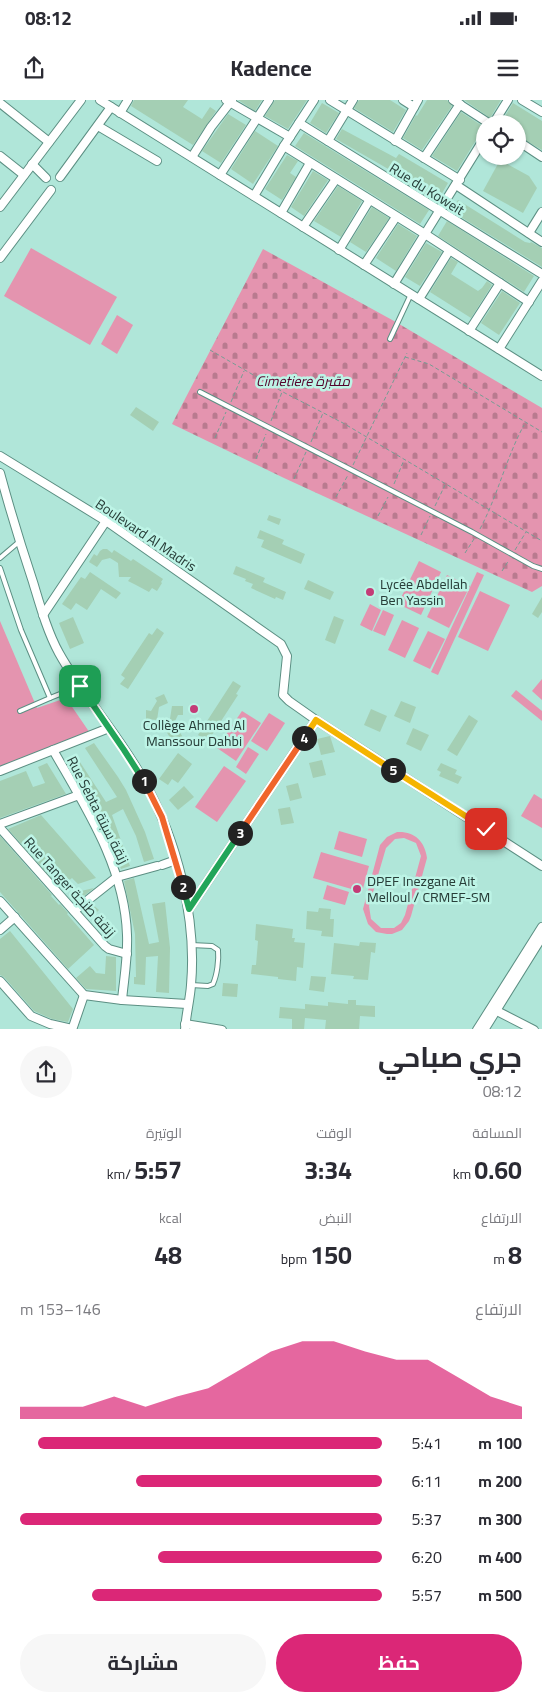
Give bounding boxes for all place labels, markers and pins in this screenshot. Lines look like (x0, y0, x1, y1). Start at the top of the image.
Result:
place label: Lycée Abdellah Ben Yassin (380, 571, 468, 613)
marker: Lycée Abdellah Ben Yassin (364, 586, 376, 598)
pin (59, 665, 101, 707)
marker: Collège Ahmed Al Manssour Dahbi (188, 703, 200, 715)
place label: Collège Ahmed Al Manssour Dahbi (143, 712, 245, 754)
pin: 4 (292, 726, 316, 750)
pin: 5 (380, 758, 406, 782)
pin: 1 (132, 768, 156, 794)
pin (465, 808, 507, 850)
pin: 3 (228, 820, 252, 846)
place label: DPEF Inezgane Ait Melloul / CRMEF-SM (367, 868, 490, 910)
pin: 2 (170, 874, 196, 900)
marker: DPEF Inezgane Ait Melloul / CRMEF-SM (351, 883, 363, 895)

